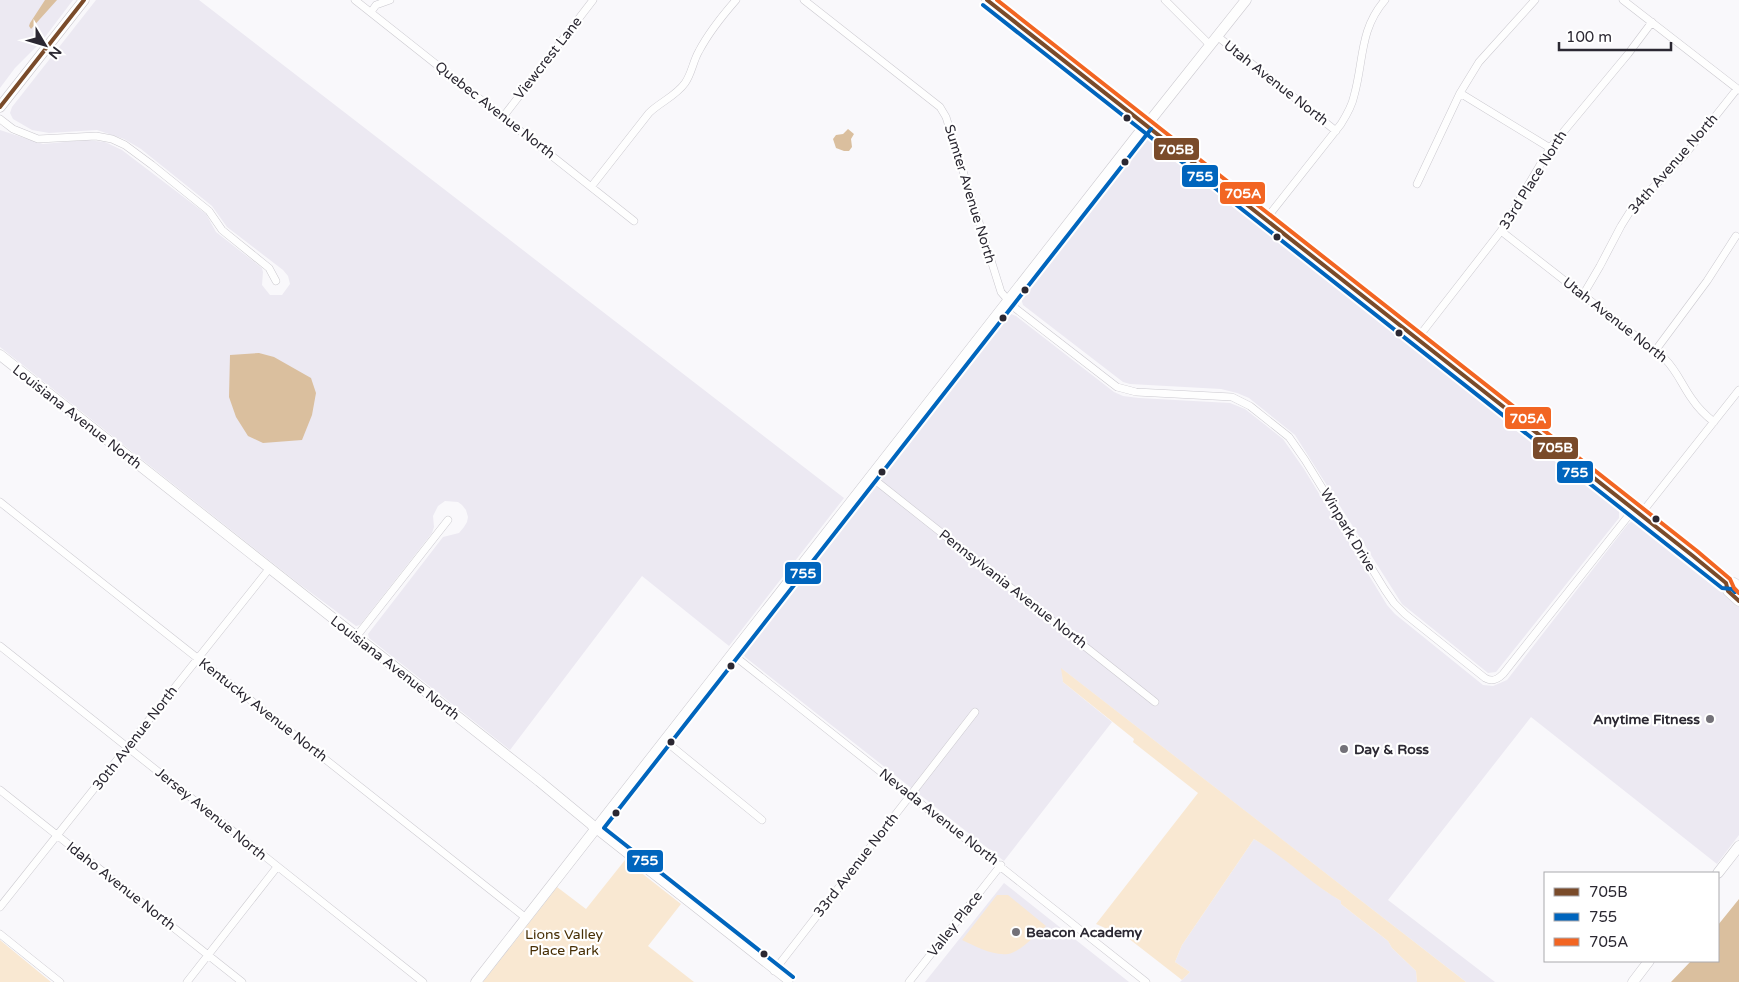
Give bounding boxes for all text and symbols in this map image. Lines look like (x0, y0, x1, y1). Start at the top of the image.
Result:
street label: Viewcrest Lane (510, 13, 586, 103)
north arrow (20, 20, 70, 70)
scale bar (1559, 20, 1672, 52)
text: 100 m (1566, 28, 1612, 46)
street label: Utah Avenue North (1220, 37, 1332, 129)
text: N (45, 43, 65, 62)
street label: Quebec Avenue North (431, 58, 559, 162)
street label: 34th Avenue North (1625, 110, 1721, 218)
unlabelled marker (1122, 113, 1132, 123)
street label: Sumter Avenue North (941, 122, 999, 266)
street label: 33rd Place North (1496, 127, 1570, 233)
line badge: 705B (1153, 137, 1200, 161)
text: 705B (1158, 141, 1194, 158)
unlabelled marker (1120, 157, 1130, 167)
line badge: 755 (1181, 164, 1219, 188)
text: 755 (1187, 168, 1213, 185)
line badge: 705A (1219, 181, 1266, 205)
text: 705A (1225, 185, 1262, 202)
unlabelled marker (1272, 232, 1282, 242)
street label: Utah Avenue North (1559, 274, 1671, 366)
unlabelled marker (1020, 285, 1030, 295)
unlabelled marker (998, 313, 1008, 323)
unlabelled marker (1394, 328, 1404, 338)
street label: Louisiana Avenue North (9, 361, 145, 473)
line badge: 705A (1504, 406, 1552, 430)
text: 705A (1510, 410, 1547, 427)
line badge: 705B (1532, 436, 1579, 460)
text: 705B (1537, 439, 1573, 456)
line badge: 755 (1556, 460, 1594, 484)
text: 755 (1562, 464, 1588, 481)
unlabelled marker (877, 467, 887, 477)
street label: Winpark Drive (1317, 485, 1379, 575)
unlabelled marker (1651, 514, 1661, 524)
street label: Pennsylvania Avenue North (936, 526, 1090, 652)
line badge: 755 (784, 561, 822, 585)
text: 755 (790, 565, 816, 582)
street label: Louisiana Avenue North (327, 612, 463, 724)
street label: Kentucky Avenue North (195, 655, 331, 765)
unlabelled marker (726, 661, 736, 671)
street label: 30th Avenue North (89, 682, 181, 794)
place label: Anytime Fitness (1593, 711, 1700, 728)
marker: Anytime Fitness (1704, 713, 1716, 725)
unlabelled marker (666, 737, 676, 747)
place label: Day & Ross (1354, 741, 1429, 758)
marker: Day & Ross (1338, 743, 1350, 755)
street label: Jersey Avenue North (152, 764, 270, 864)
street label: Nevada Avenue North (876, 765, 1002, 869)
unlabelled marker (611, 808, 621, 818)
street label: 33rd Avenue North (810, 809, 902, 921)
street label: Idaho Avenue North (63, 838, 179, 934)
line badge: 755 (626, 849, 664, 873)
text: 755 (632, 852, 658, 869)
legend (1544, 872, 1719, 962)
text: 705B (1589, 883, 1628, 901)
street label: Valley Place (924, 888, 986, 960)
text: 755 (1589, 908, 1617, 926)
place label: Beacon Academy (1026, 924, 1143, 941)
park label: Lions Valley Place Park (525, 926, 604, 959)
marker: Beacon Academy (1010, 926, 1022, 938)
text: 705A (1589, 933, 1628, 951)
unlabelled marker (759, 949, 769, 959)

